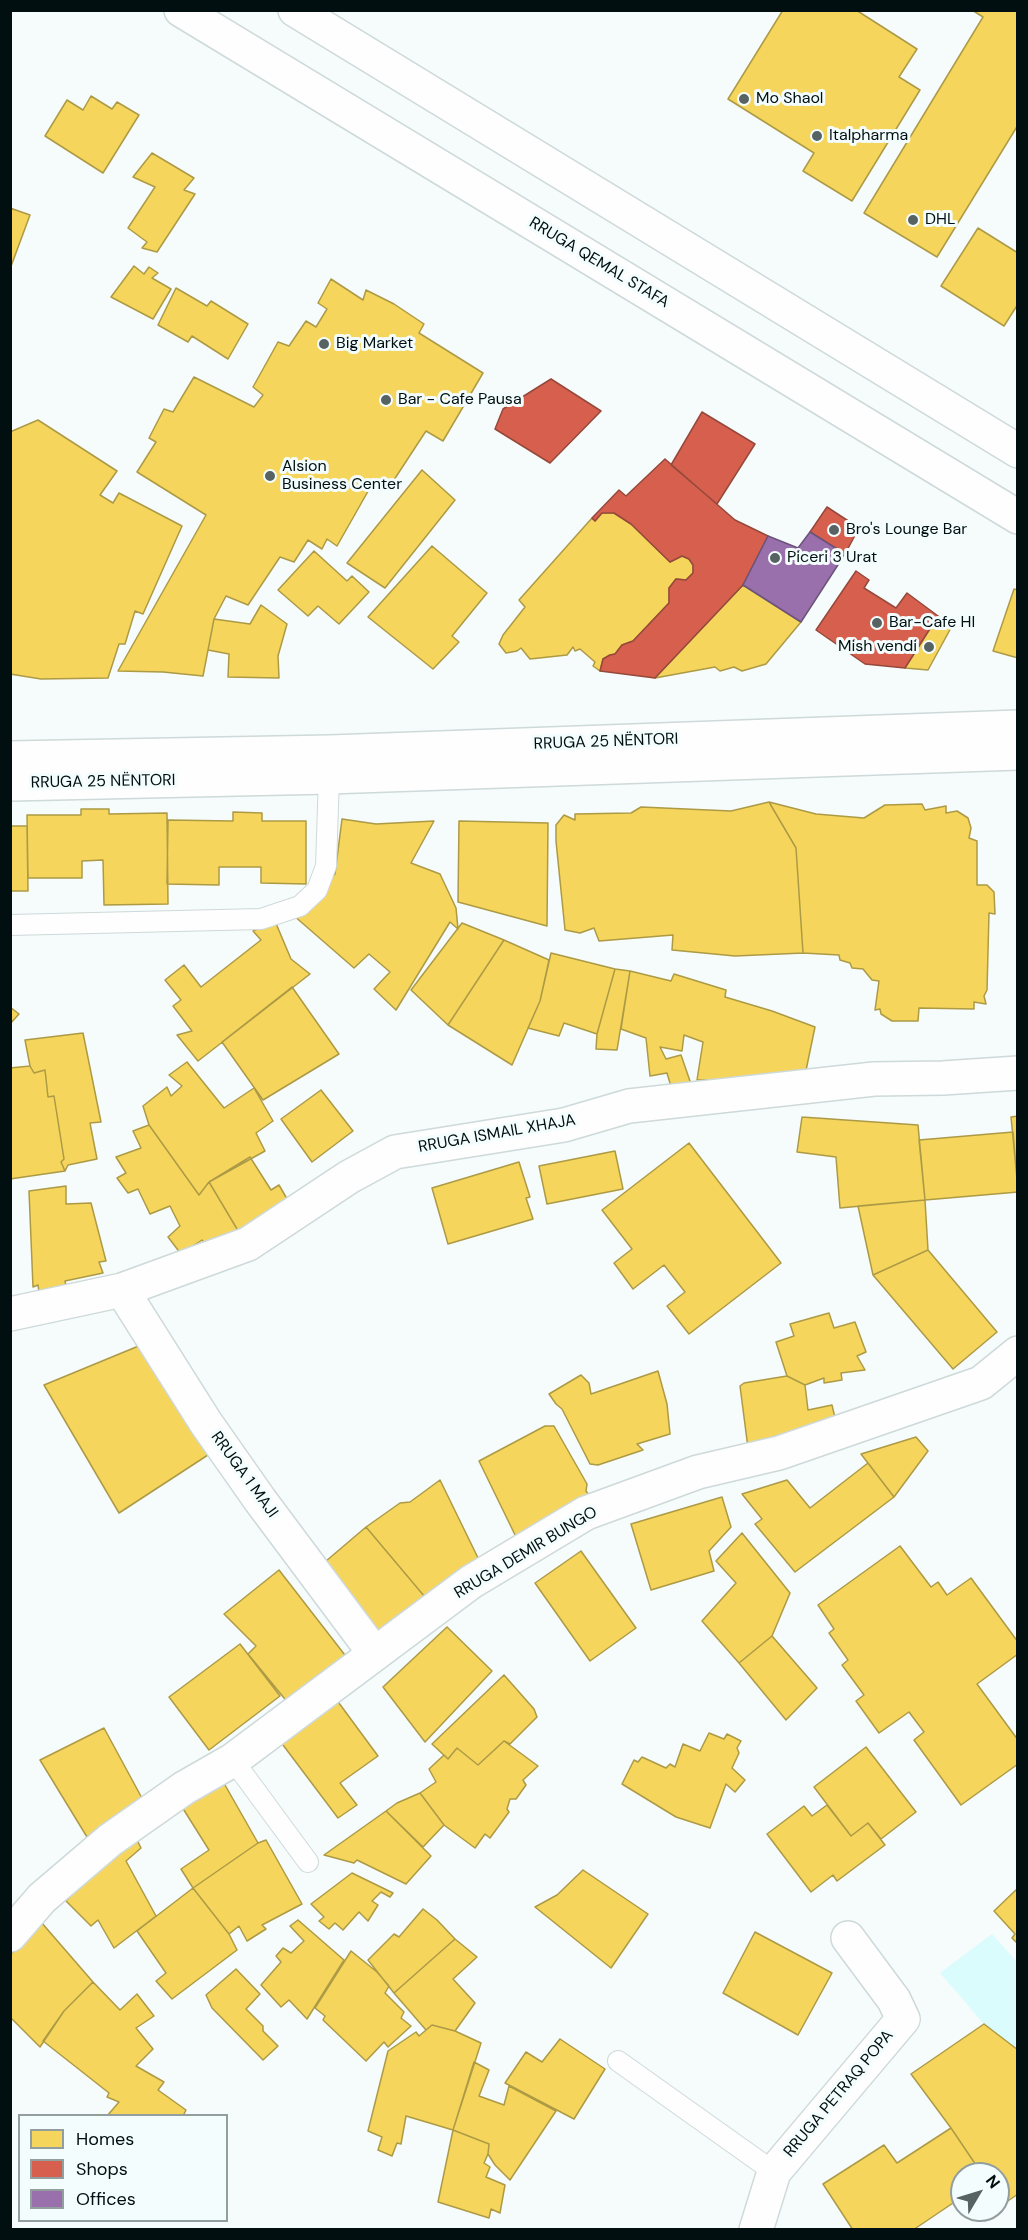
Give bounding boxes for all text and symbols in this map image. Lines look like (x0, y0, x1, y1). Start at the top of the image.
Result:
place label: Mo Shaol (756, 89, 823, 109)
marker: Mo Shaol (737, 92, 751, 106)
place label: Italpharma (829, 126, 908, 146)
marker: Italpharma (810, 129, 824, 143)
place label: DHL (925, 210, 955, 230)
marker: DHL (906, 213, 920, 227)
street label: RRUGA QEMAL STAFA (525, 214, 673, 312)
place label: Big Market (336, 334, 413, 354)
marker: Big Market (317, 337, 331, 351)
place label: Bar - Cafe Pausa (398, 390, 522, 410)
marker: Bar - Cafe Pausa (379, 393, 393, 407)
place label: Alsion Business Center (282, 457, 402, 495)
marker: Alsion Business Center (263, 469, 277, 483)
place label: Bro's Lounge Bar (846, 520, 967, 540)
marker: Bro's Lounge Bar (827, 523, 841, 537)
place label: Piceri 3 Urat (787, 548, 877, 568)
marker: Piceri 3 Urat (768, 551, 782, 565)
place label: Bar-Cafe HI (889, 613, 975, 633)
marker: Bar-Cafe HI (870, 616, 884, 630)
place label: Mish vendi (838, 637, 917, 657)
marker: Mish vendi (922, 640, 936, 654)
street label: RRUGA 25 NËNTORI (533, 730, 679, 754)
street label: RRUGA 25 NËNTORI (30, 771, 176, 793)
street label: RRUGA ISMAIL XHAJA (417, 1111, 577, 1157)
street label: RRUGA 1 MAJI (206, 1428, 282, 1522)
street label: RRUGA DEMIR BUNGO (451, 1503, 601, 1603)
street label: RRUGA PETRAQ POPA (780, 2027, 898, 2161)
legend (18, 2114, 228, 2222)
text: Homes (76, 2127, 134, 2151)
text: Shops (76, 2157, 128, 2181)
north arrow (950, 2162, 1010, 2222)
text: N (981, 2171, 1005, 2193)
text: Offices (76, 2187, 136, 2211)

